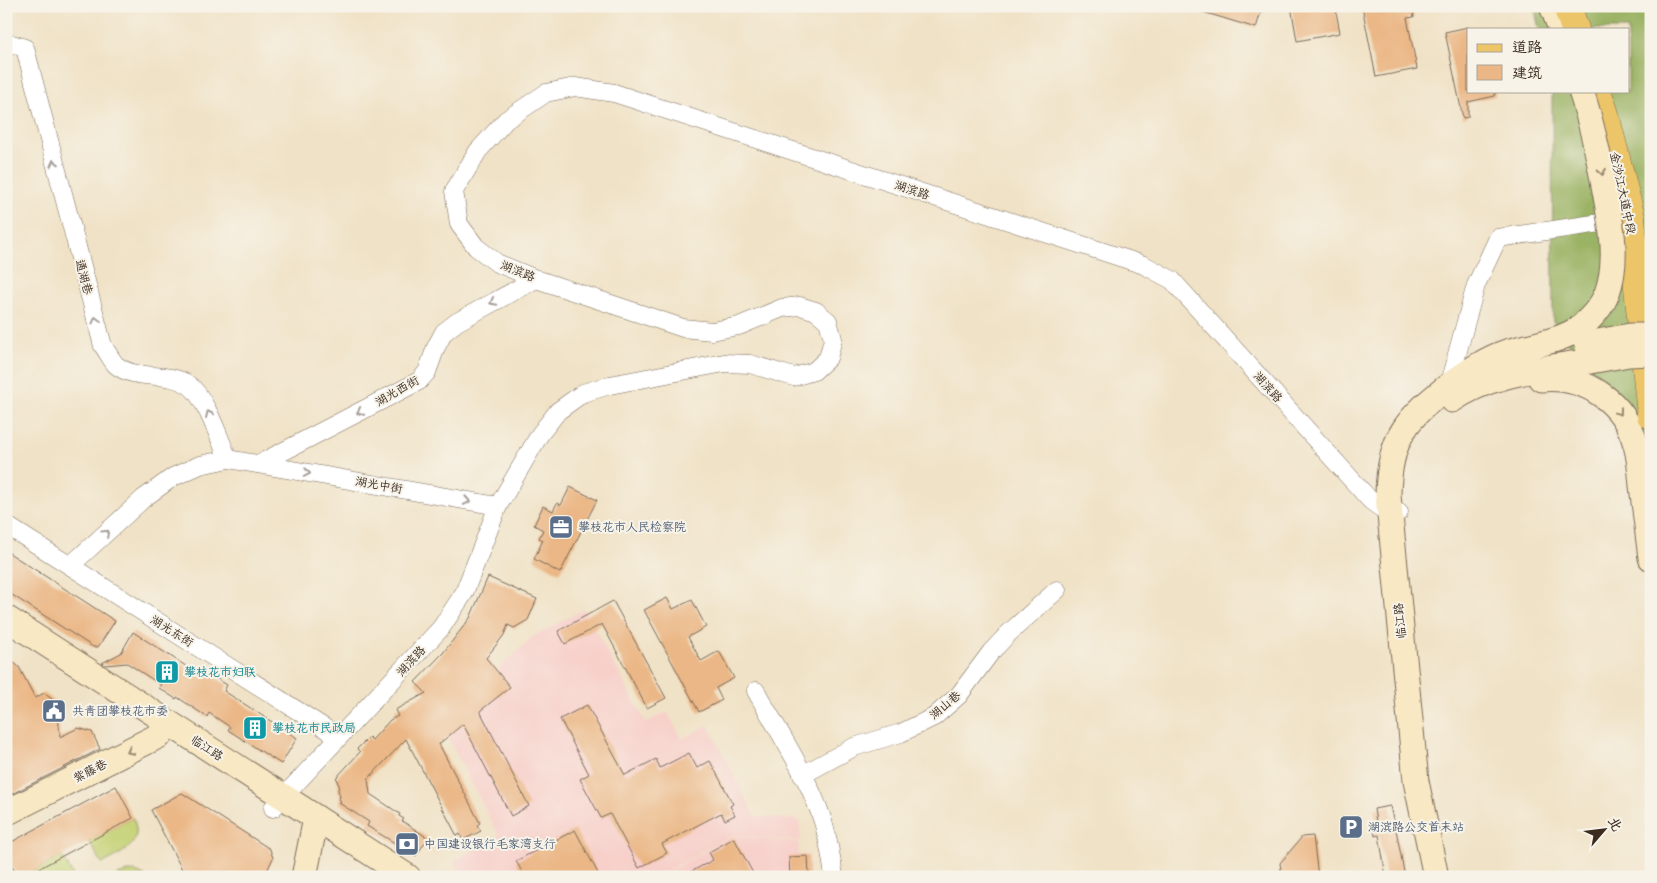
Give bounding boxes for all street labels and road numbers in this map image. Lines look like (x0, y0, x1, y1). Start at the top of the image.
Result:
street label: 金沙江大道中段 (1606, 150, 1639, 236)
street label: 湖滨路 (892, 178, 931, 203)
street label: 通湖巷 (72, 258, 95, 296)
street label: 湖滨路 (498, 258, 537, 285)
street label: 湖滨路 (1250, 369, 1285, 406)
street label: 湖光西街 (373, 373, 422, 410)
street label: 湖光中街 (354, 474, 404, 497)
street label: 临江路 (1391, 602, 1410, 640)
street label: 湖光东街 (147, 612, 196, 651)
street label: 湖滨路 (394, 643, 429, 680)
street label: 湖山巷 (927, 688, 964, 723)
street label: 临江路 (188, 732, 226, 765)
street label: 紫藤巷 (71, 757, 110, 786)

